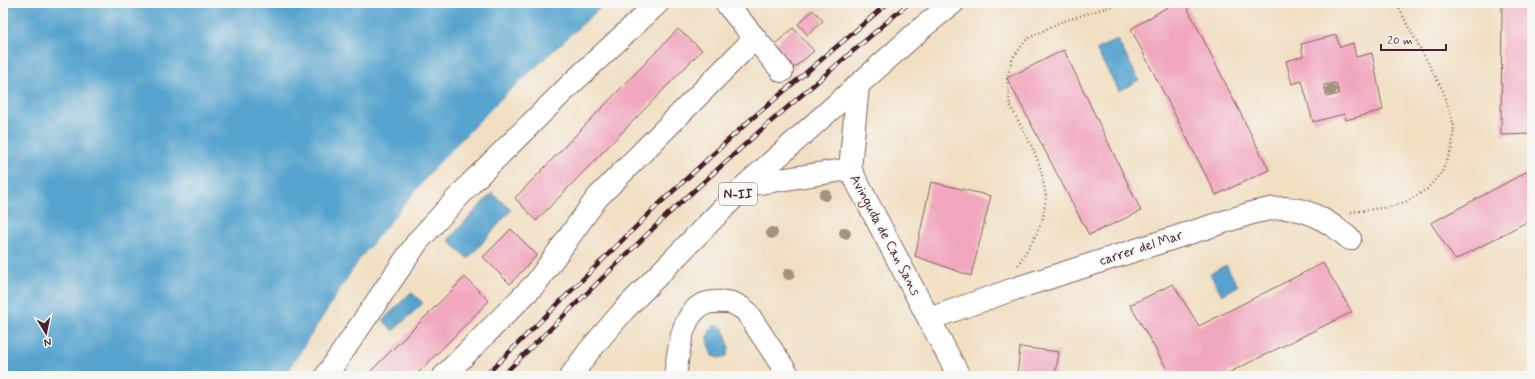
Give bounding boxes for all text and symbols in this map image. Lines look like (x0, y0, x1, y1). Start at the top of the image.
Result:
scale bar (1381, 26, 1446, 52)
text: 20 m (1387, 33, 1413, 49)
street label: Avinguda de Can Sans (845, 171, 925, 299)
road number: N-II (719, 183, 757, 205)
street label: carrer del Mar (1097, 226, 1185, 270)
north arrow (26, 313, 66, 353)
text: N (43, 334, 52, 349)

